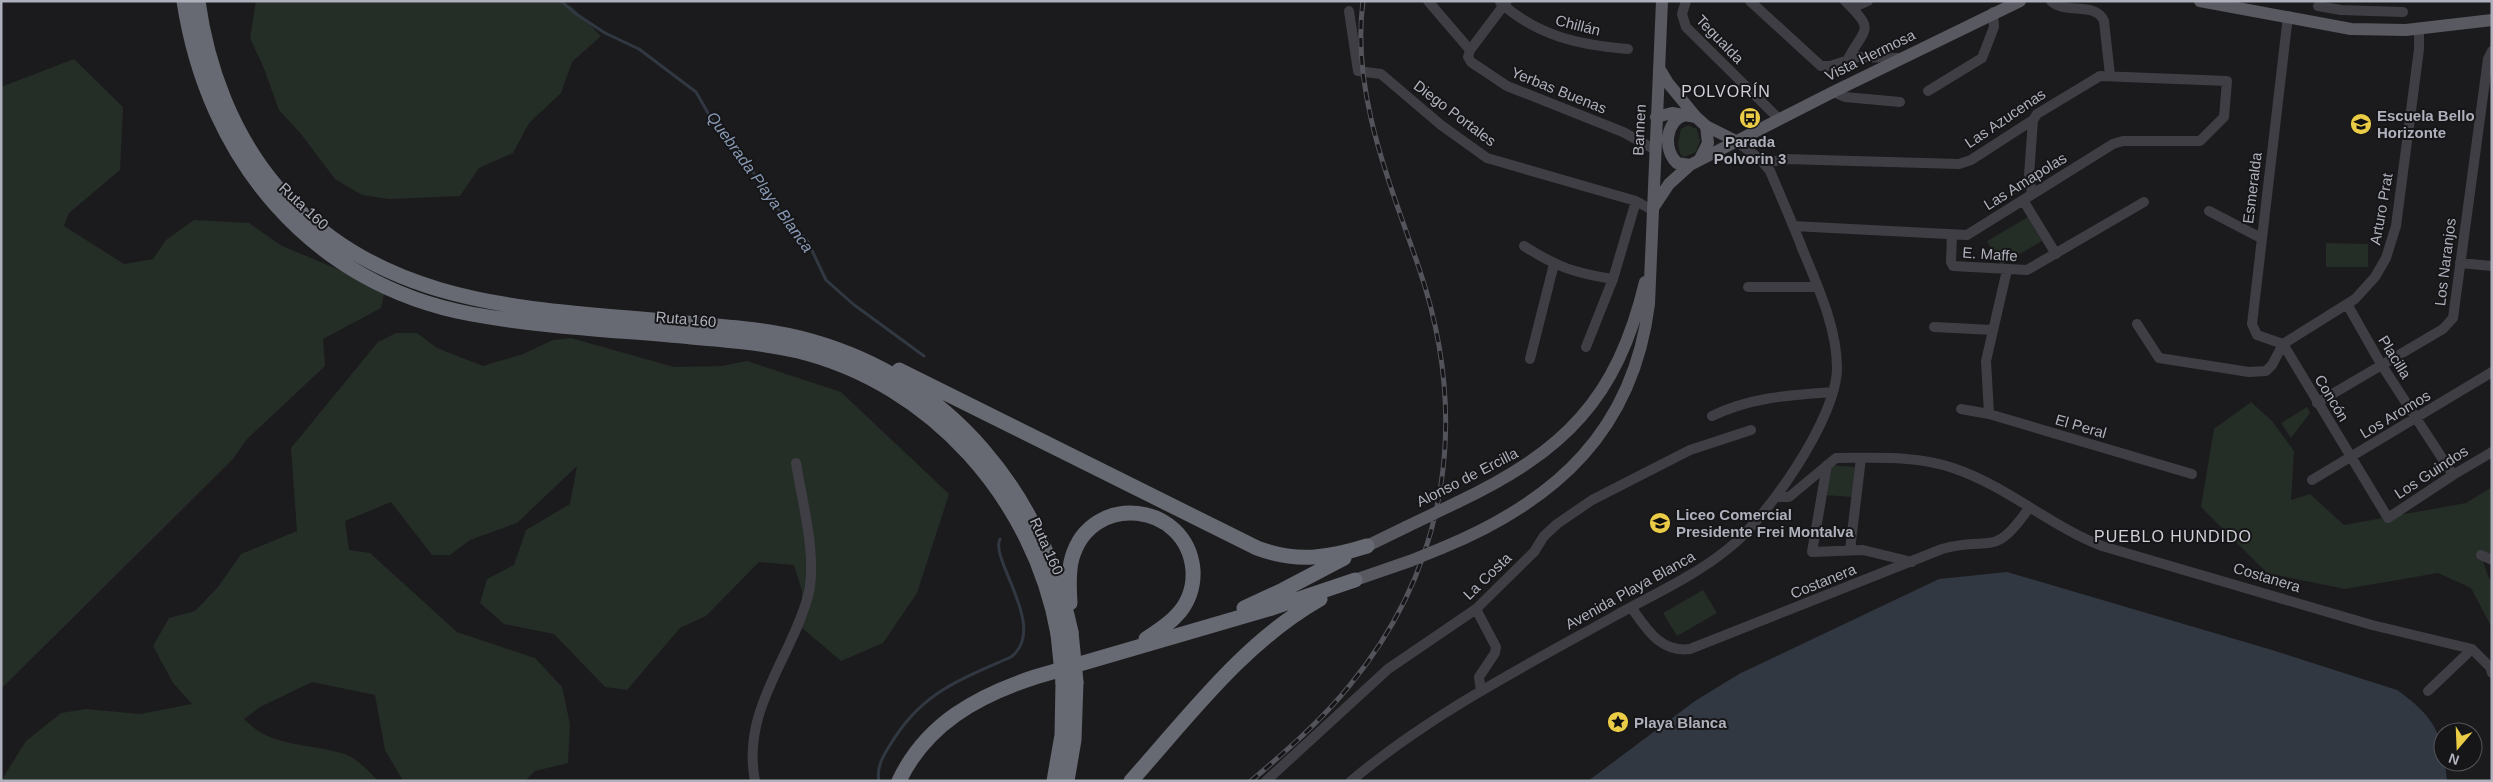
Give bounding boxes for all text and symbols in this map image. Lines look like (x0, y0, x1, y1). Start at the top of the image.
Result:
street label: Chillán (1554, 11, 1602, 39)
street label: Tegualda (1693, 11, 1748, 67)
street label: Vista Hermosa (1822, 26, 1918, 84)
street label: Yerbas Buenas (1509, 63, 1609, 117)
street label: Diego Portales (1411, 77, 1499, 149)
district label: POLVORÍN (1681, 82, 1771, 100)
street label: Las Azucenas (1962, 85, 2048, 151)
street label: Bannen (1629, 104, 1649, 156)
bus stop icon: Parada Polvorin 3 (1738, 106, 1762, 130)
place label: Escuela Bello Horizonte (2377, 107, 2475, 141)
water label: Quebrada Playa Blanca (703, 109, 817, 255)
school or university icon: Escuela Bello Horizonte (2349, 112, 2373, 136)
place label: Parada Polvorin 3 (1714, 133, 1786, 167)
street label: Las Amapolas (1981, 149, 2069, 213)
street label: Esmeralda (2239, 151, 2265, 225)
street label: Arturo Prat (2366, 171, 2396, 246)
street label: Ruta 160 (276, 179, 332, 233)
street label: Los Naranjos (2431, 217, 2459, 307)
street label: E. Maffe (1962, 244, 2018, 264)
street label: Ruta 160 (655, 308, 717, 330)
street label: Placilla (2375, 332, 2415, 382)
street label: Concón (2311, 371, 2353, 425)
street label: Los Aromos (2357, 386, 2433, 442)
street label: El Peral (2053, 411, 2109, 441)
street label: Los Guindos (2391, 442, 2471, 502)
street label: Alonso de Ercilla (1413, 444, 1521, 510)
place label: Liceo Comercial Presidente Frei Montalva (1676, 506, 1854, 540)
school or university icon: Liceo Comercial Presidente Frei Montalva (1648, 511, 1672, 535)
street label: Ruta 160 (1027, 515, 1067, 577)
district label: PUEBLO HUNDIDO (2094, 528, 2252, 545)
street label: Avenida Playa Blanca (1562, 547, 1698, 633)
street label: La Costa (1459, 549, 1515, 603)
street label: Costanera (2231, 559, 2303, 595)
street label: Costanera (1788, 560, 1859, 602)
place icon: Playa Blanca (1606, 710, 1630, 734)
place label: Playa Blanca (1634, 714, 1727, 731)
north arrow (2433, 722, 2483, 772)
text: N (2446, 750, 2461, 769)

